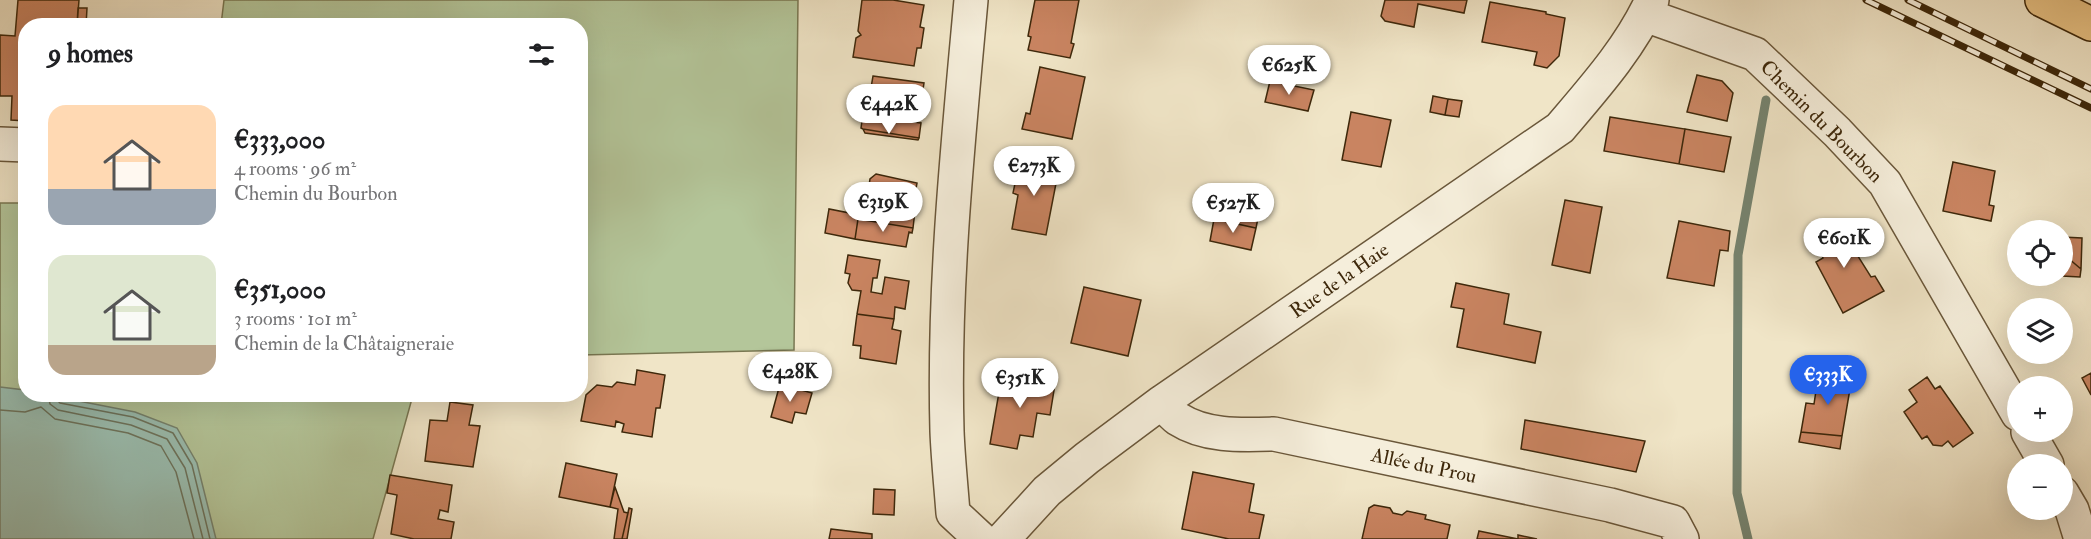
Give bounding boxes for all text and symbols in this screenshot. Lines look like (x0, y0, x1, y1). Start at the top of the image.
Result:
text: 9 homes (48, 38, 133, 70)
icon: filters (525, 38, 558, 71)
pin: €625K (1247, 45, 1331, 96)
text: €625K (1262, 52, 1316, 77)
street label: Chemin du Bourbon (1755, 55, 1888, 188)
pin: €442K (847, 84, 931, 135)
text: €442K (860, 91, 918, 116)
text: €333,000 (234, 124, 325, 156)
icon: home (96, 129, 168, 201)
pin: €273K (992, 146, 1076, 197)
text: €273K (1008, 153, 1060, 178)
text: 4 rooms · 96 m² (234, 156, 356, 181)
text: Chemin du Bourbon (234, 181, 398, 206)
pin: €319K (841, 182, 925, 233)
pin: €527K (1191, 183, 1275, 234)
text: €319K (858, 189, 908, 214)
text: €527K (1206, 190, 1260, 215)
pin: €601K (1802, 218, 1886, 269)
map controls (2007, 220, 2073, 520)
button: locate (2007, 220, 2073, 286)
text: €601K (1817, 225, 1871, 250)
street label: Rue de la Haie (1285, 237, 1394, 324)
text: €351,000 (234, 274, 326, 306)
icon: home (96, 279, 168, 351)
button: layers (2007, 298, 2073, 364)
text: 3 rooms · 101 m² (234, 306, 357, 331)
text: Chemin de la Châtaigneraie (234, 331, 454, 356)
pin: €428K (748, 352, 832, 403)
pin: €333K (1786, 355, 1870, 406)
pin: €351K (978, 358, 1062, 409)
text: €428K (762, 359, 818, 384)
text: €333K (1804, 362, 1852, 387)
text: €351K (995, 365, 1045, 390)
button: + (2007, 376, 2073, 442)
street label: Allée du Prou (1368, 442, 1479, 489)
button: − (2007, 454, 2073, 520)

